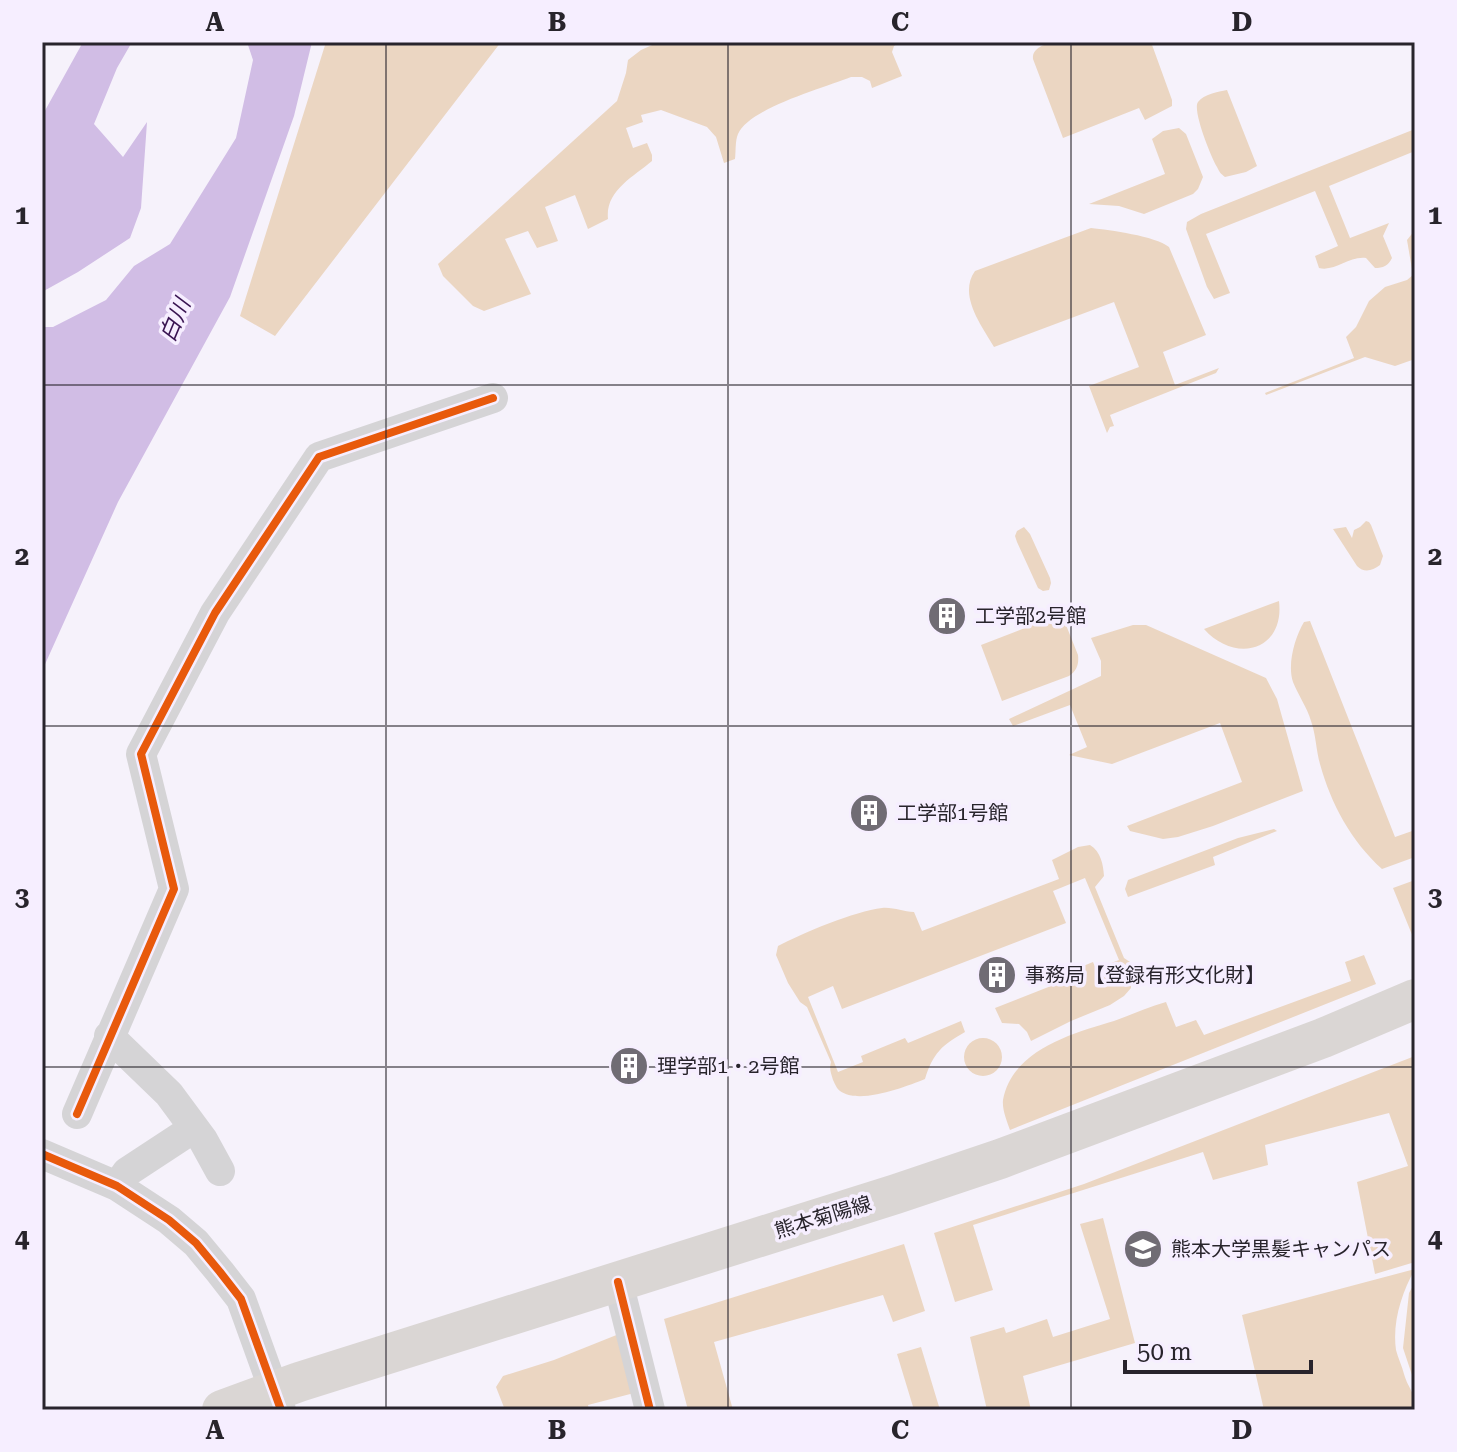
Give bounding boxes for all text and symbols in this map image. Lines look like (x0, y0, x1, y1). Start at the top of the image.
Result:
text: A (206, 7, 225, 37)
text: B (548, 7, 566, 37)
text: C (891, 7, 909, 37)
text: D (1232, 7, 1252, 37)
text: 1 (15, 200, 29, 230)
text: 1 (1428, 200, 1442, 230)
water label: 白川 (155, 293, 196, 345)
text: 2 (15, 541, 29, 571)
text: 2 (1428, 541, 1442, 571)
building icon: 工学部2号館 (926, 595, 968, 637)
place label: 工学部2号館 (975, 604, 1086, 628)
building icon: 工学部1号館 (848, 792, 890, 834)
place label: 工学部1号館 (897, 801, 1008, 825)
text: 3 (15, 882, 29, 912)
text: 3 (1428, 882, 1442, 912)
building icon: 事務局【登録有形文化財】 (976, 954, 1018, 996)
place label: 事務局【登録有形文化財】 (1025, 963, 1265, 987)
building icon: 理学部1・2号館 (608, 1045, 650, 1087)
place label: 理学部1・2号館 (657, 1054, 799, 1078)
street label: 熊本菊陽線 (772, 1191, 874, 1243)
text: 4 (15, 1223, 30, 1253)
text: 4 (1428, 1223, 1443, 1253)
school or university icon: 熊本大学黒髪キャンパス (1122, 1228, 1164, 1270)
place label: 熊本大学黒髪キャンパス (1171, 1237, 1391, 1261)
scale bar (1125, 1324, 1311, 1374)
text: 50 m (1137, 1338, 1192, 1366)
text: A (206, 1415, 225, 1445)
text: B (548, 1415, 566, 1445)
text: C (891, 1415, 909, 1445)
text: D (1232, 1415, 1252, 1445)

